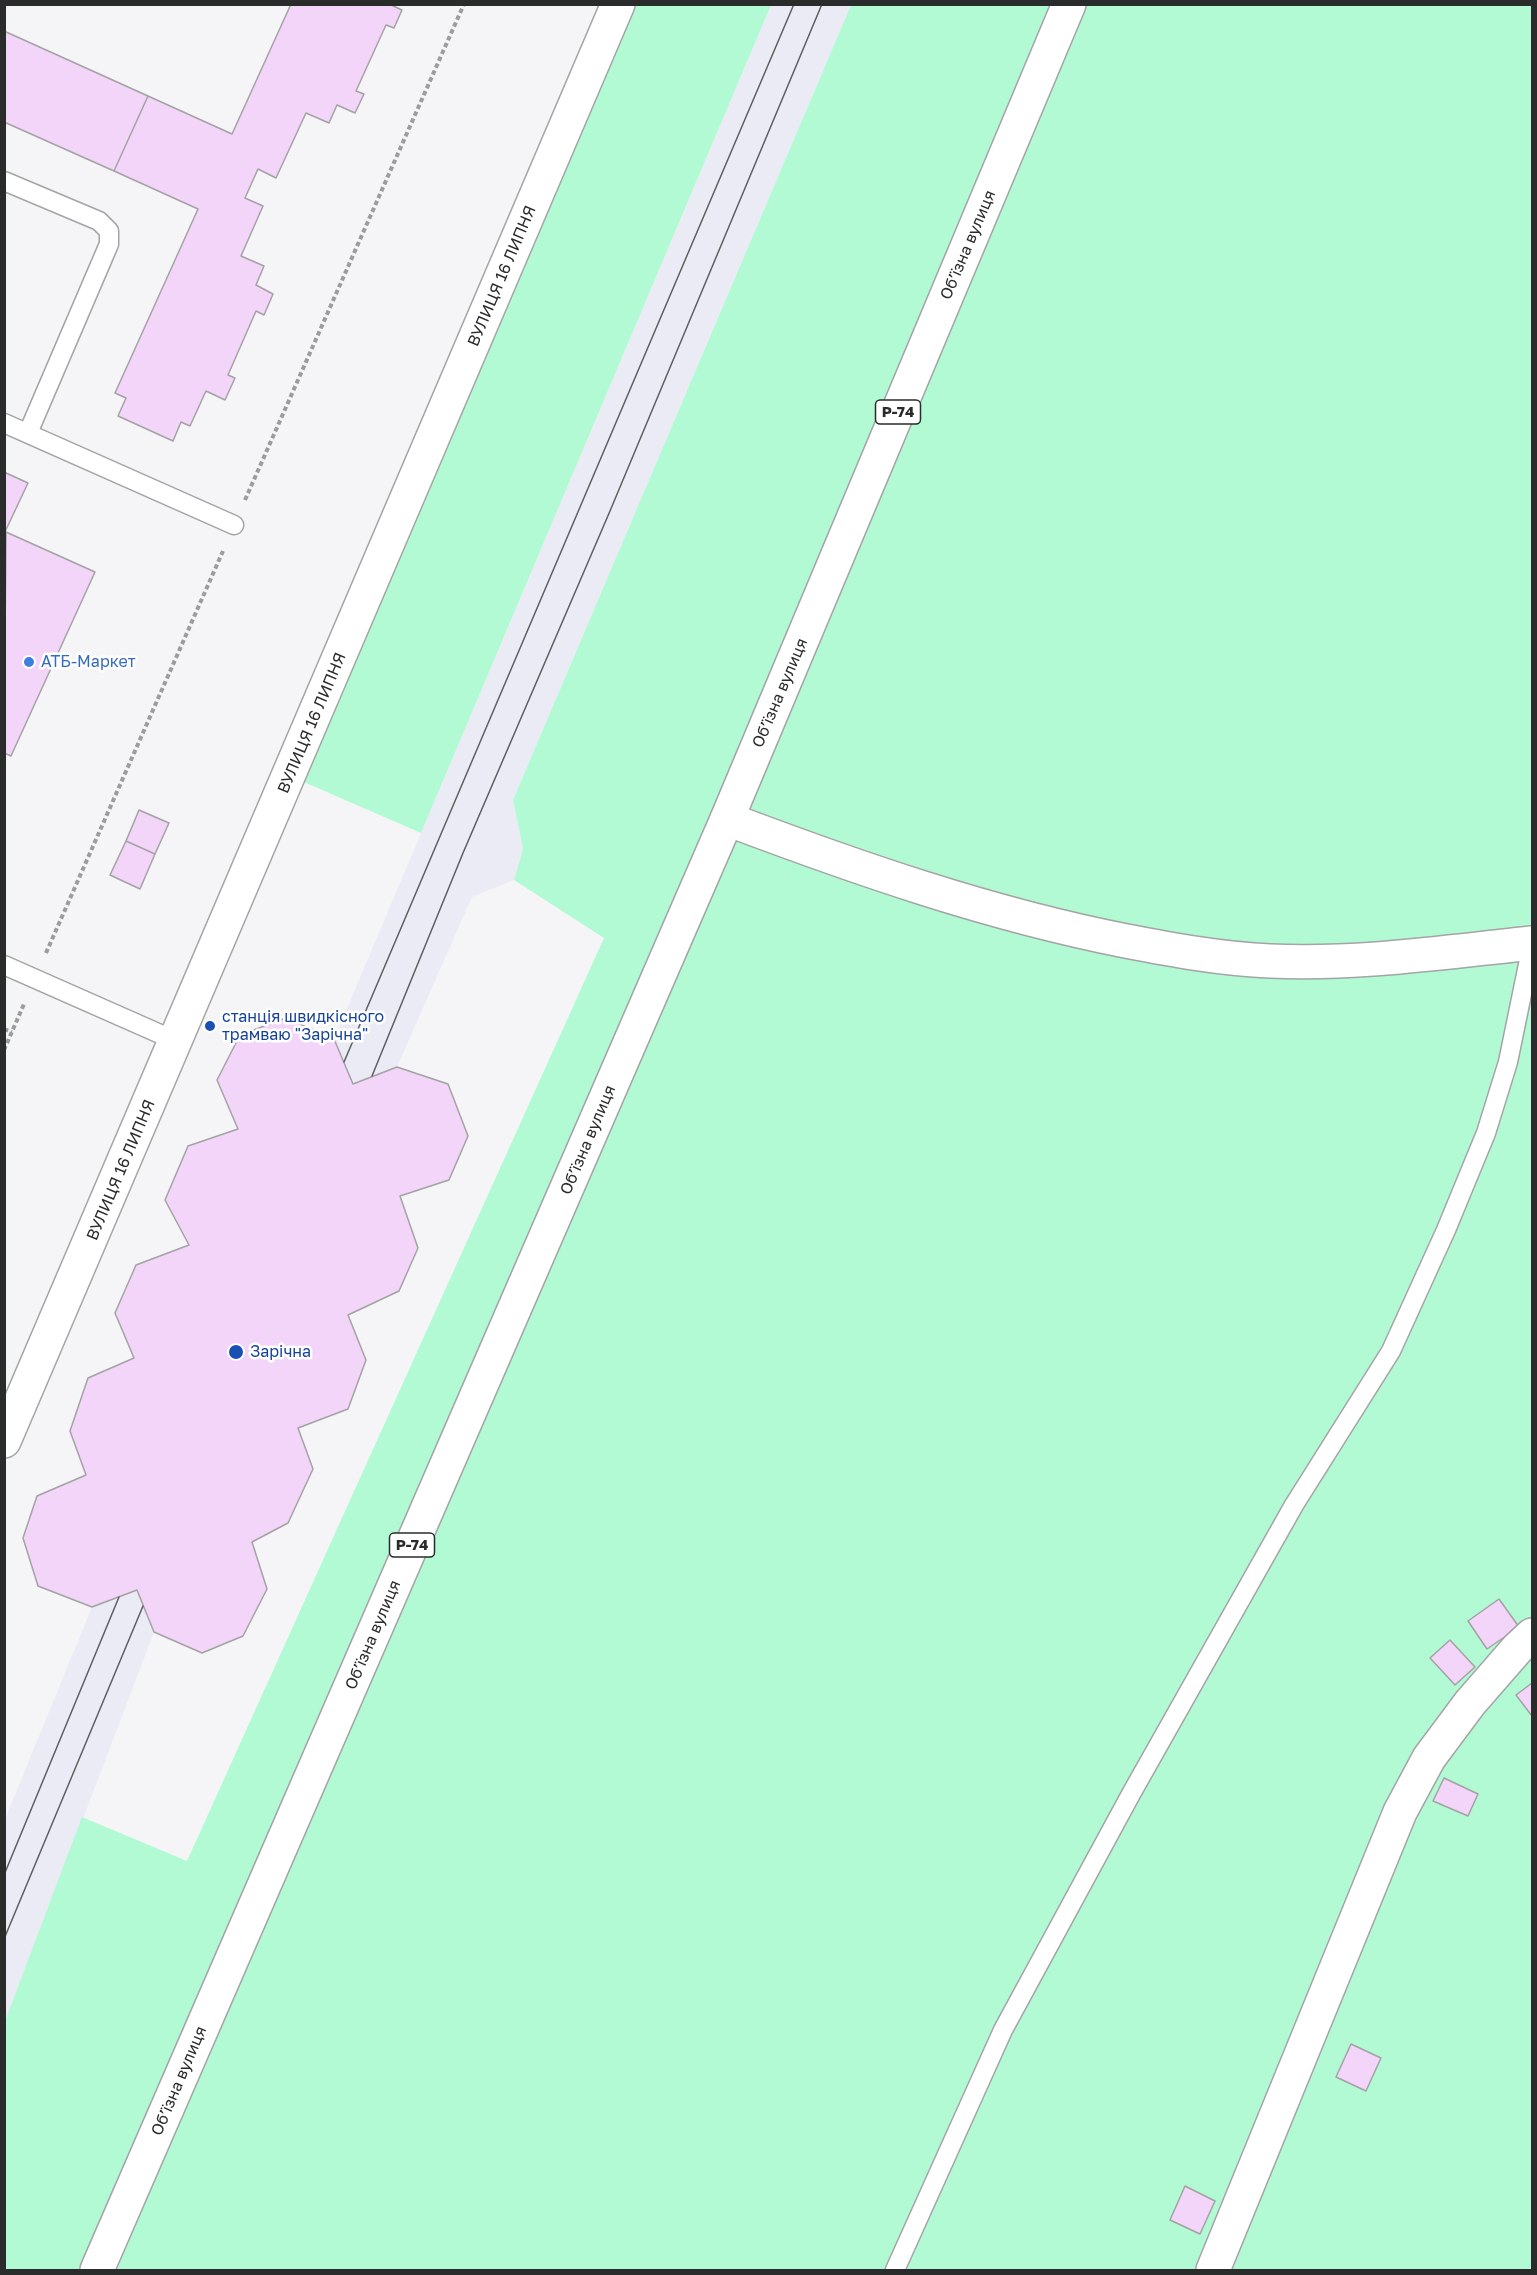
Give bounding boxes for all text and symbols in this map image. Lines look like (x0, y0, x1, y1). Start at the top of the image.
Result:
street label: Обʼїзна вулиця (936, 187, 1000, 303)
street label: ВУЛИЦЯ 16 ЛИПНЯ (464, 203, 540, 349)
road number: Р-74 (876, 400, 920, 424)
street label: Обʼїзна вулиця (748, 635, 812, 751)
street label: ВУЛИЦЯ 16 ЛИПНЯ (274, 650, 350, 796)
place label: АТБ-Маркет (41, 652, 136, 672)
marker: АТБ-Маркет (22, 655, 36, 669)
place label: станція швидкісного трамваю "Зарічна" (222, 1007, 384, 1045)
marker: станція швидкісного трамваю "Зарічна" (203, 1019, 217, 1033)
street label: Обʼїзна вулиця (556, 1082, 620, 1198)
street label: ВУЛИЦЯ 16 ЛИПНЯ (83, 1097, 159, 1243)
place label: Зарічна (250, 1342, 311, 1362)
marker: Зарічна (227, 1343, 245, 1361)
road number: Р-74 (390, 1533, 434, 1557)
street label: Обʼїзна вулиця (341, 1577, 405, 1693)
street label: Обʼїзна вулиця (147, 2023, 211, 2139)

